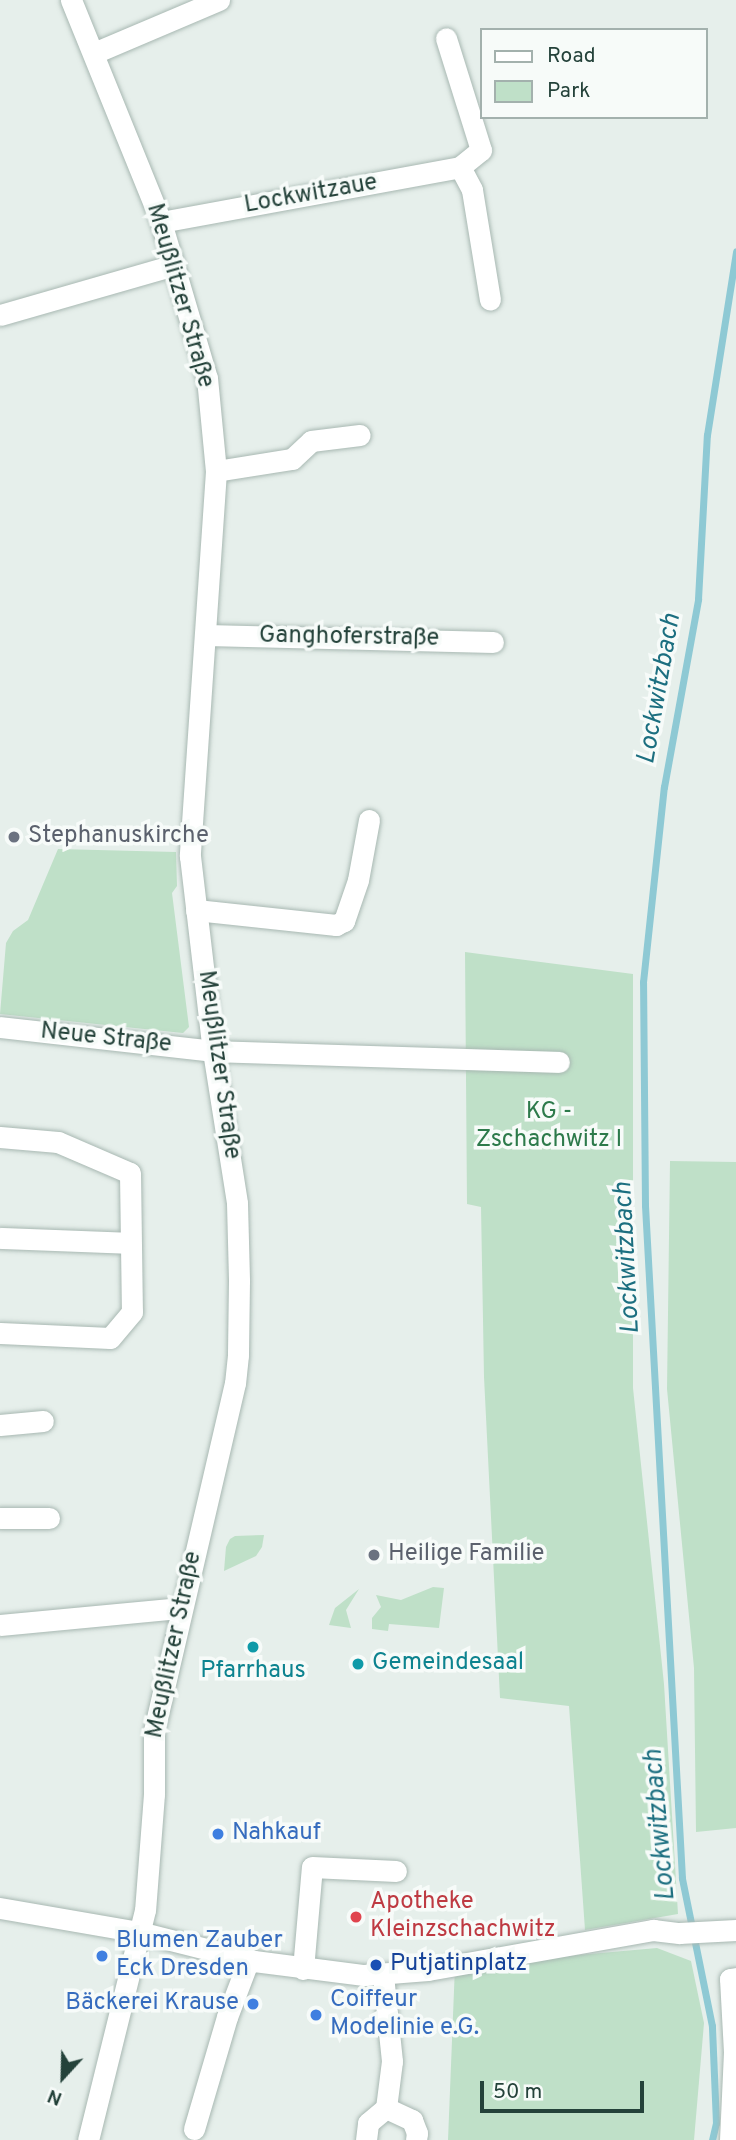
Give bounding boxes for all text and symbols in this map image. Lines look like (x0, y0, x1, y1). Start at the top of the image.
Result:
legend (480, 28, 708, 119)
text: Road (547, 43, 596, 70)
text: Park (547, 78, 590, 105)
street label: Lockwitzaue (242, 169, 380, 221)
street label: Meußlitzer Straße (139, 201, 219, 391)
water label: Lockwitzbach (631, 611, 689, 767)
street label: Ganghoferstraße (259, 622, 439, 654)
place label: Stephanuskirche (28, 823, 209, 851)
marker: Stephanuskirche (6, 829, 22, 845)
street label: Meußlitzer Straße (190, 969, 246, 1161)
street label: Neue Straße (39, 1018, 173, 1060)
park label: KG - Zschachwitz I (476, 1099, 622, 1155)
water label: Lockwitzbach (608, 1181, 648, 1335)
place label: Heilige Familie (388, 1541, 544, 1569)
marker: Heilige Familie (366, 1547, 382, 1563)
street label: Meußlitzer Straße (141, 1549, 209, 1741)
marker: Pfarrhaus (245, 1639, 261, 1655)
place label: Gemeindesaal (372, 1650, 524, 1678)
marker: Gemeindesaal (350, 1656, 366, 1672)
place label: Pfarrhaus (200, 1658, 306, 1686)
water label: Lockwitzbach (639, 1748, 683, 1902)
place label: Nahkauf (232, 1820, 321, 1848)
marker: Nahkauf (210, 1826, 226, 1842)
place label: Apotheke Kleinzschachwitz (370, 1889, 556, 1945)
marker: Apotheke Kleinzschachwitz (348, 1909, 364, 1925)
place label: Blumen Zauber Eck Dresden (116, 1928, 283, 1984)
marker: Blumen Zauber Eck Dresden (94, 1948, 110, 1964)
place label: Putjatinplatz (390, 1951, 527, 1979)
marker: Putjatinplatz (368, 1957, 384, 1973)
place label: Coiffeur Modelinie e.G. (330, 1987, 479, 2043)
place label: Bäckerei Krause (65, 1990, 239, 2018)
marker: Bäckerei Krause (245, 1996, 261, 2012)
marker: Coiffeur Modelinie e.G. (308, 2007, 324, 2023)
north arrow (28, 2042, 98, 2112)
scale bar (484, 2066, 648, 2110)
text: 50 m (493, 2079, 542, 2106)
text: N (44, 2083, 66, 2110)

